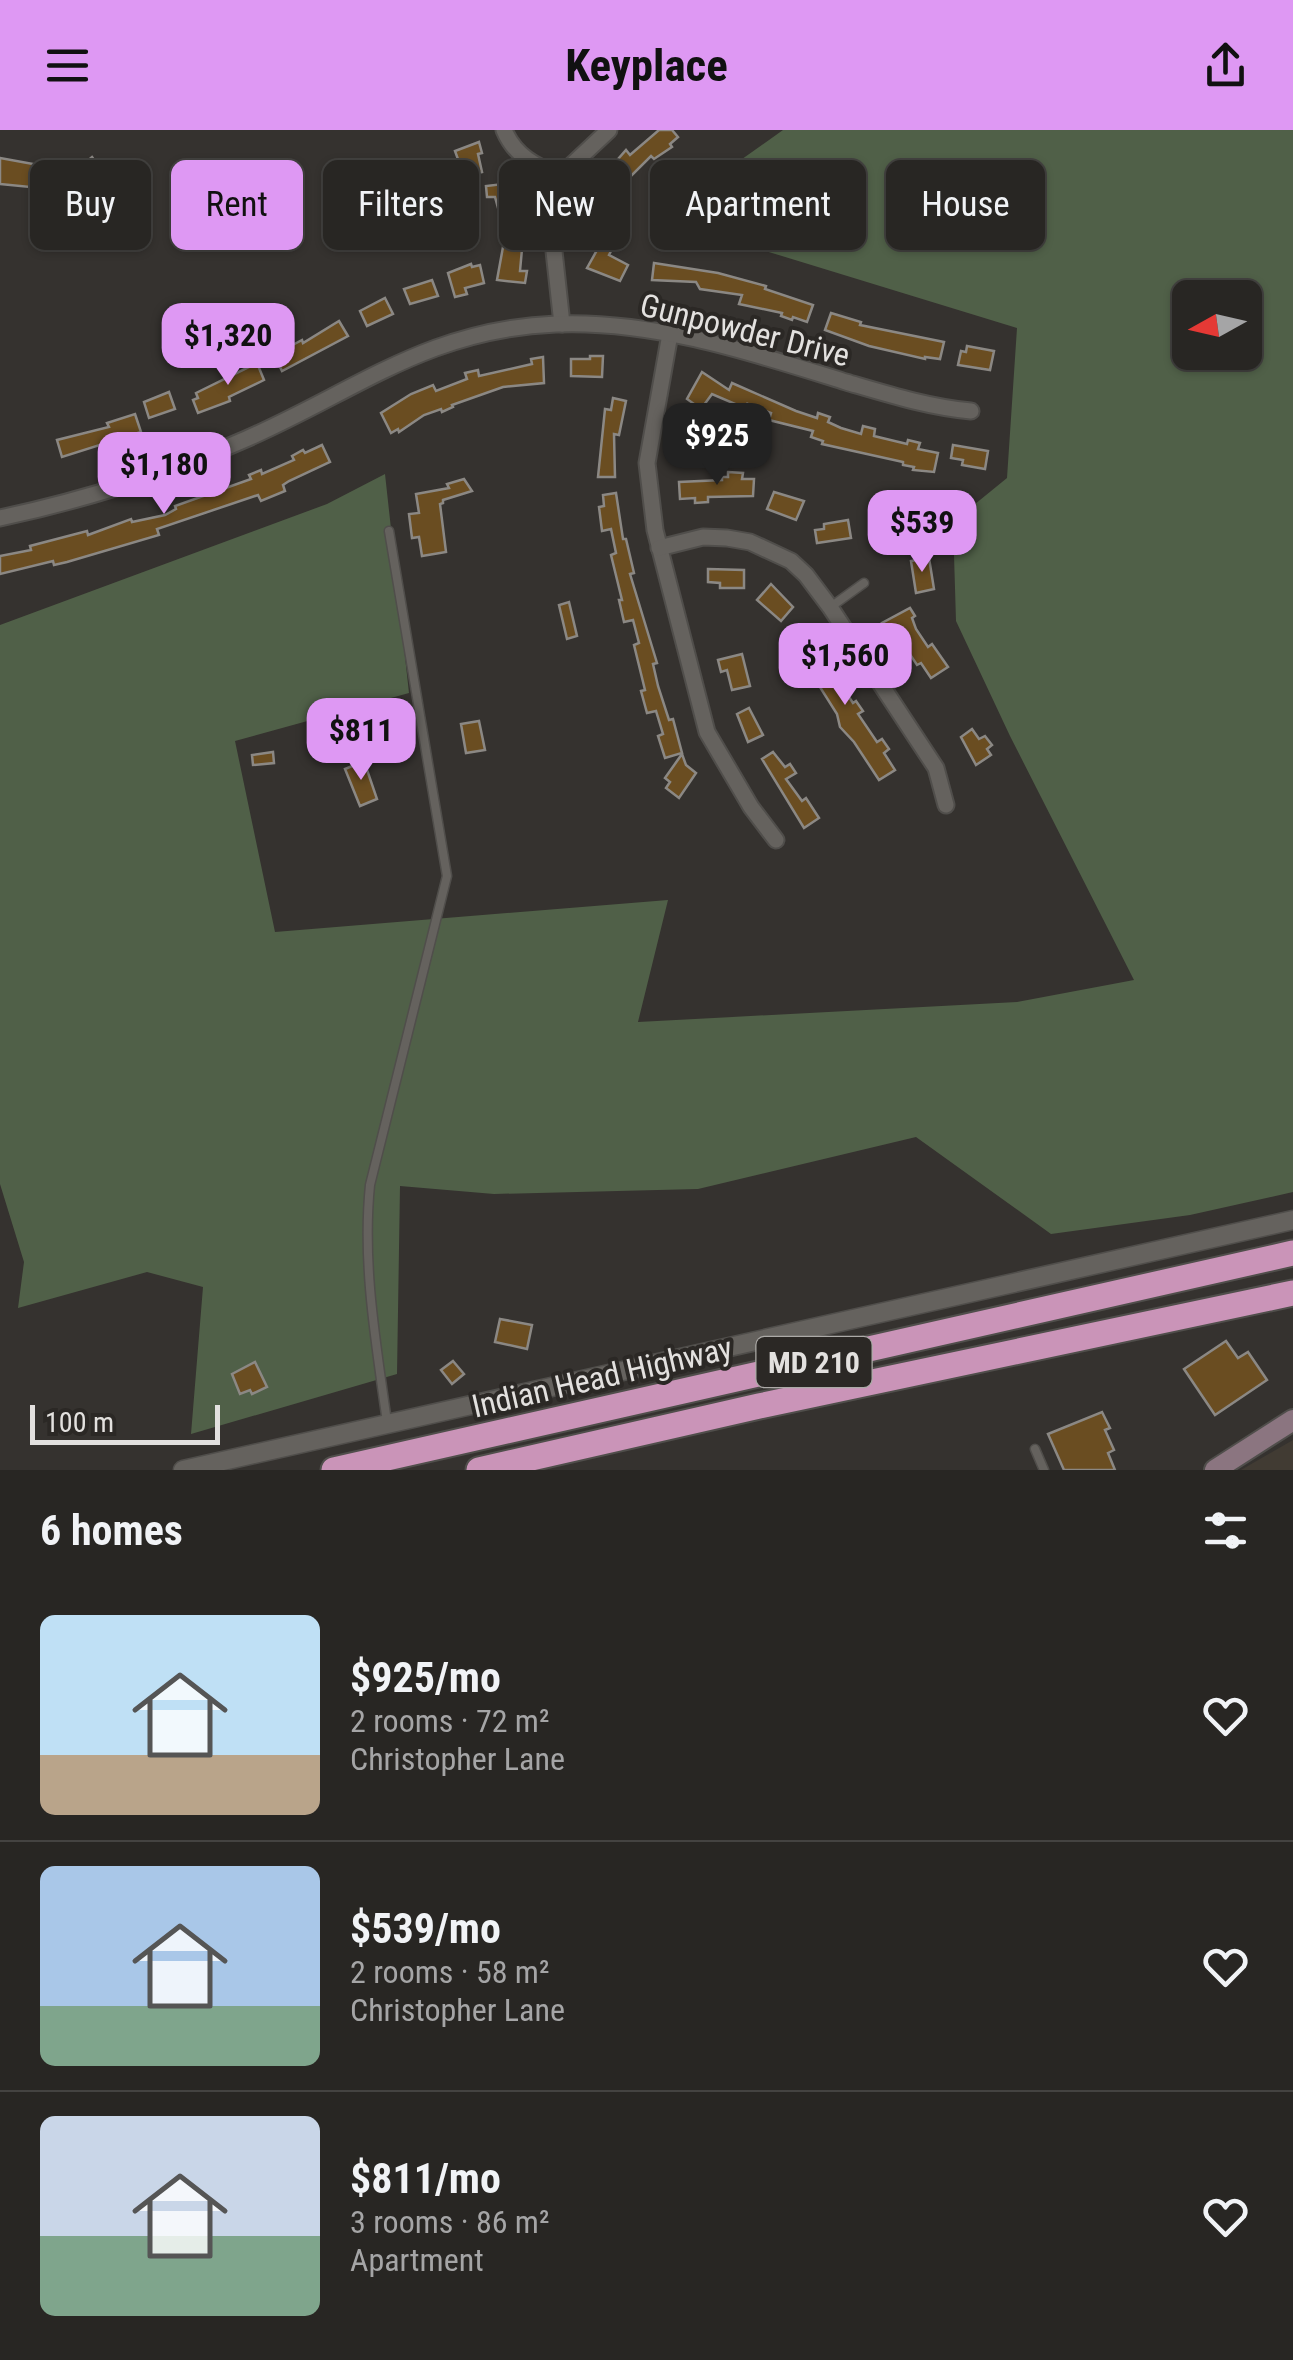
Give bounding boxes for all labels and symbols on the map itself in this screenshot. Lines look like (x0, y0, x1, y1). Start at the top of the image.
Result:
north arrow (1172, 280, 1262, 370)
street label: Gunpowder Drive (636, 286, 854, 374)
pin: $1,320 (147, 303, 309, 388)
pin: $925 (658, 403, 776, 488)
pin: $1,180 (83, 432, 245, 517)
pin: $539 (863, 490, 981, 575)
pin: $1,560 (764, 623, 926, 708)
pin: $811 (302, 698, 420, 783)
street label: Indian Head Highway (468, 1329, 736, 1425)
road number: MD 210 (756, 1337, 872, 1387)
scale bar (30, 1400, 220, 1444)

